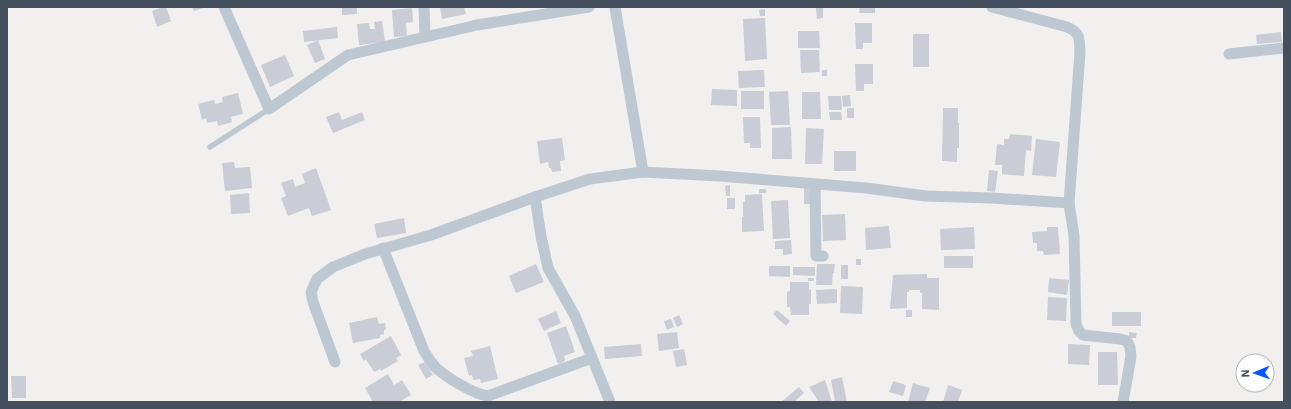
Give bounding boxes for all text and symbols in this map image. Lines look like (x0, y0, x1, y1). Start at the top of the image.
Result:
north arrow (1235, 353, 1275, 393)
text: N (1238, 369, 1252, 378)

